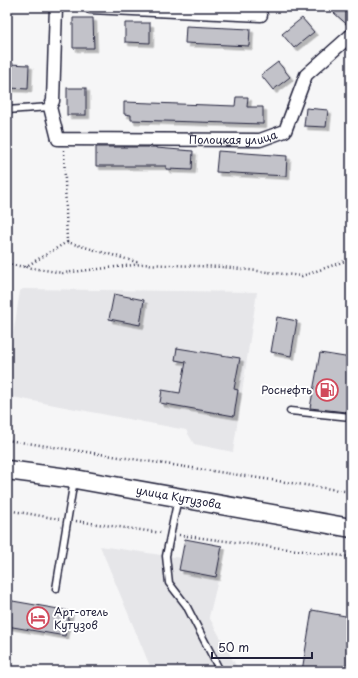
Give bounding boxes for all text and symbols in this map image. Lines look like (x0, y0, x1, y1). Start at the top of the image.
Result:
street label: Полоцкая улица (189, 126, 279, 149)
fuel station icon: Роснефть (314, 377, 340, 403)
place label: Роснефть (261, 381, 312, 398)
street label: улица Кутузова (135, 481, 223, 513)
place label: Арт-отель Кутузов (54, 603, 108, 633)
hotel icon: Арт-отель Кутузов (25, 605, 51, 631)
scale bar (212, 634, 312, 660)
text: 50 m (218, 638, 249, 656)

